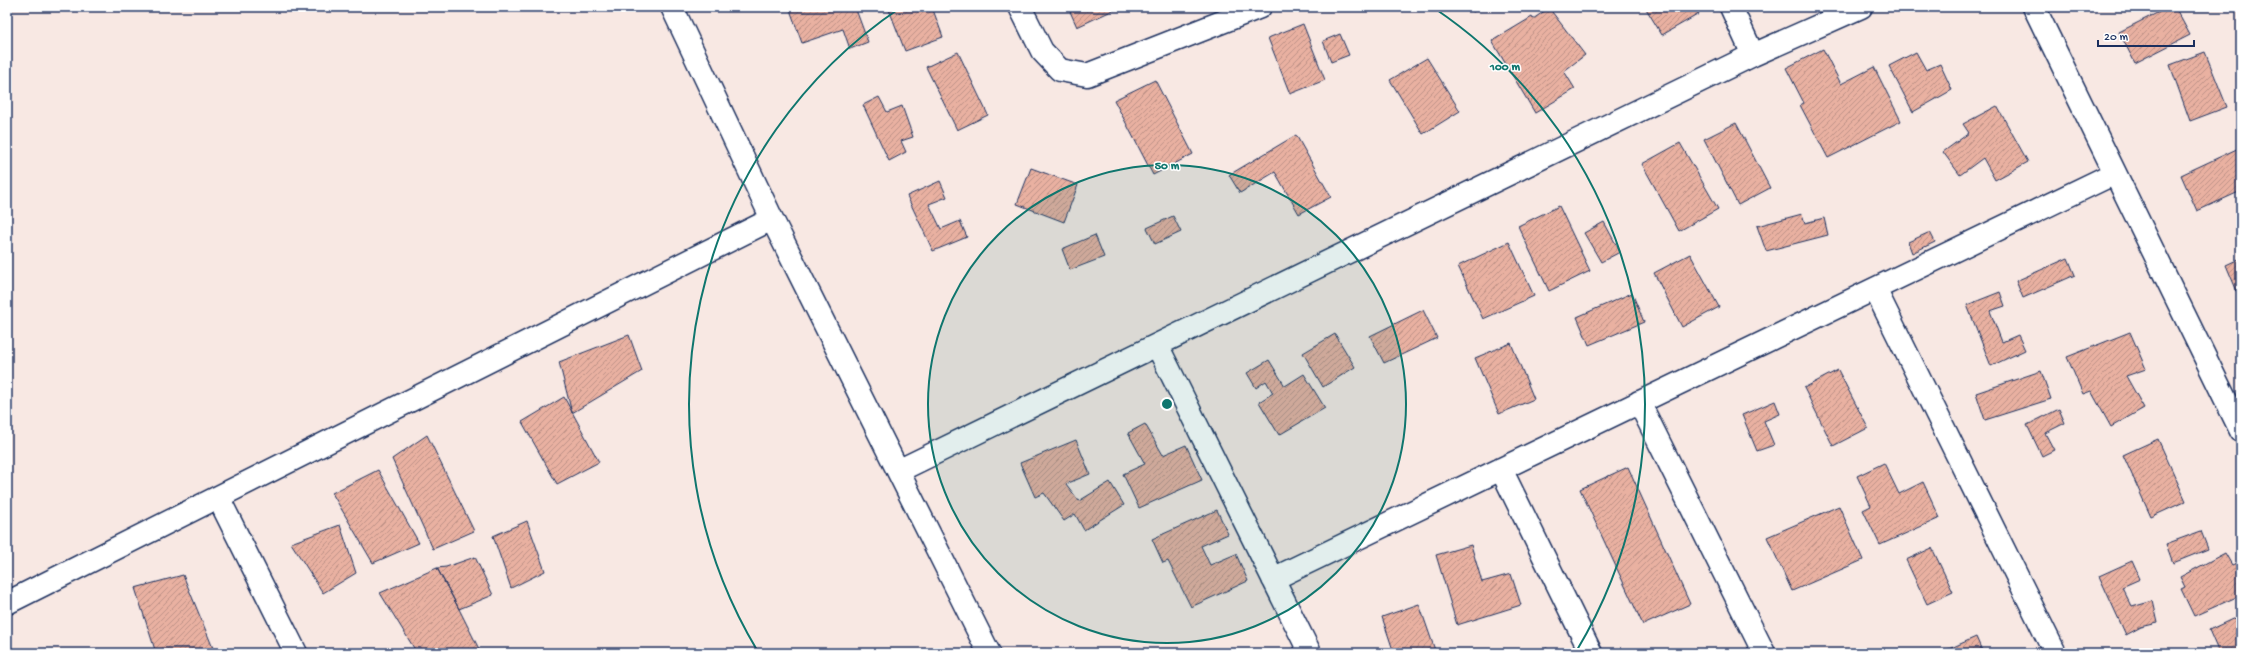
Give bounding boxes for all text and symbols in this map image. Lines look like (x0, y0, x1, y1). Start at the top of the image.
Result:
scale bar (2098, 22, 2194, 48)
text: 20 m (2104, 31, 2129, 45)
text: 100 m (1489, 61, 1520, 75)
text: 50 m (1155, 160, 1180, 174)
centre of rings (1160, 397, 1174, 411)

